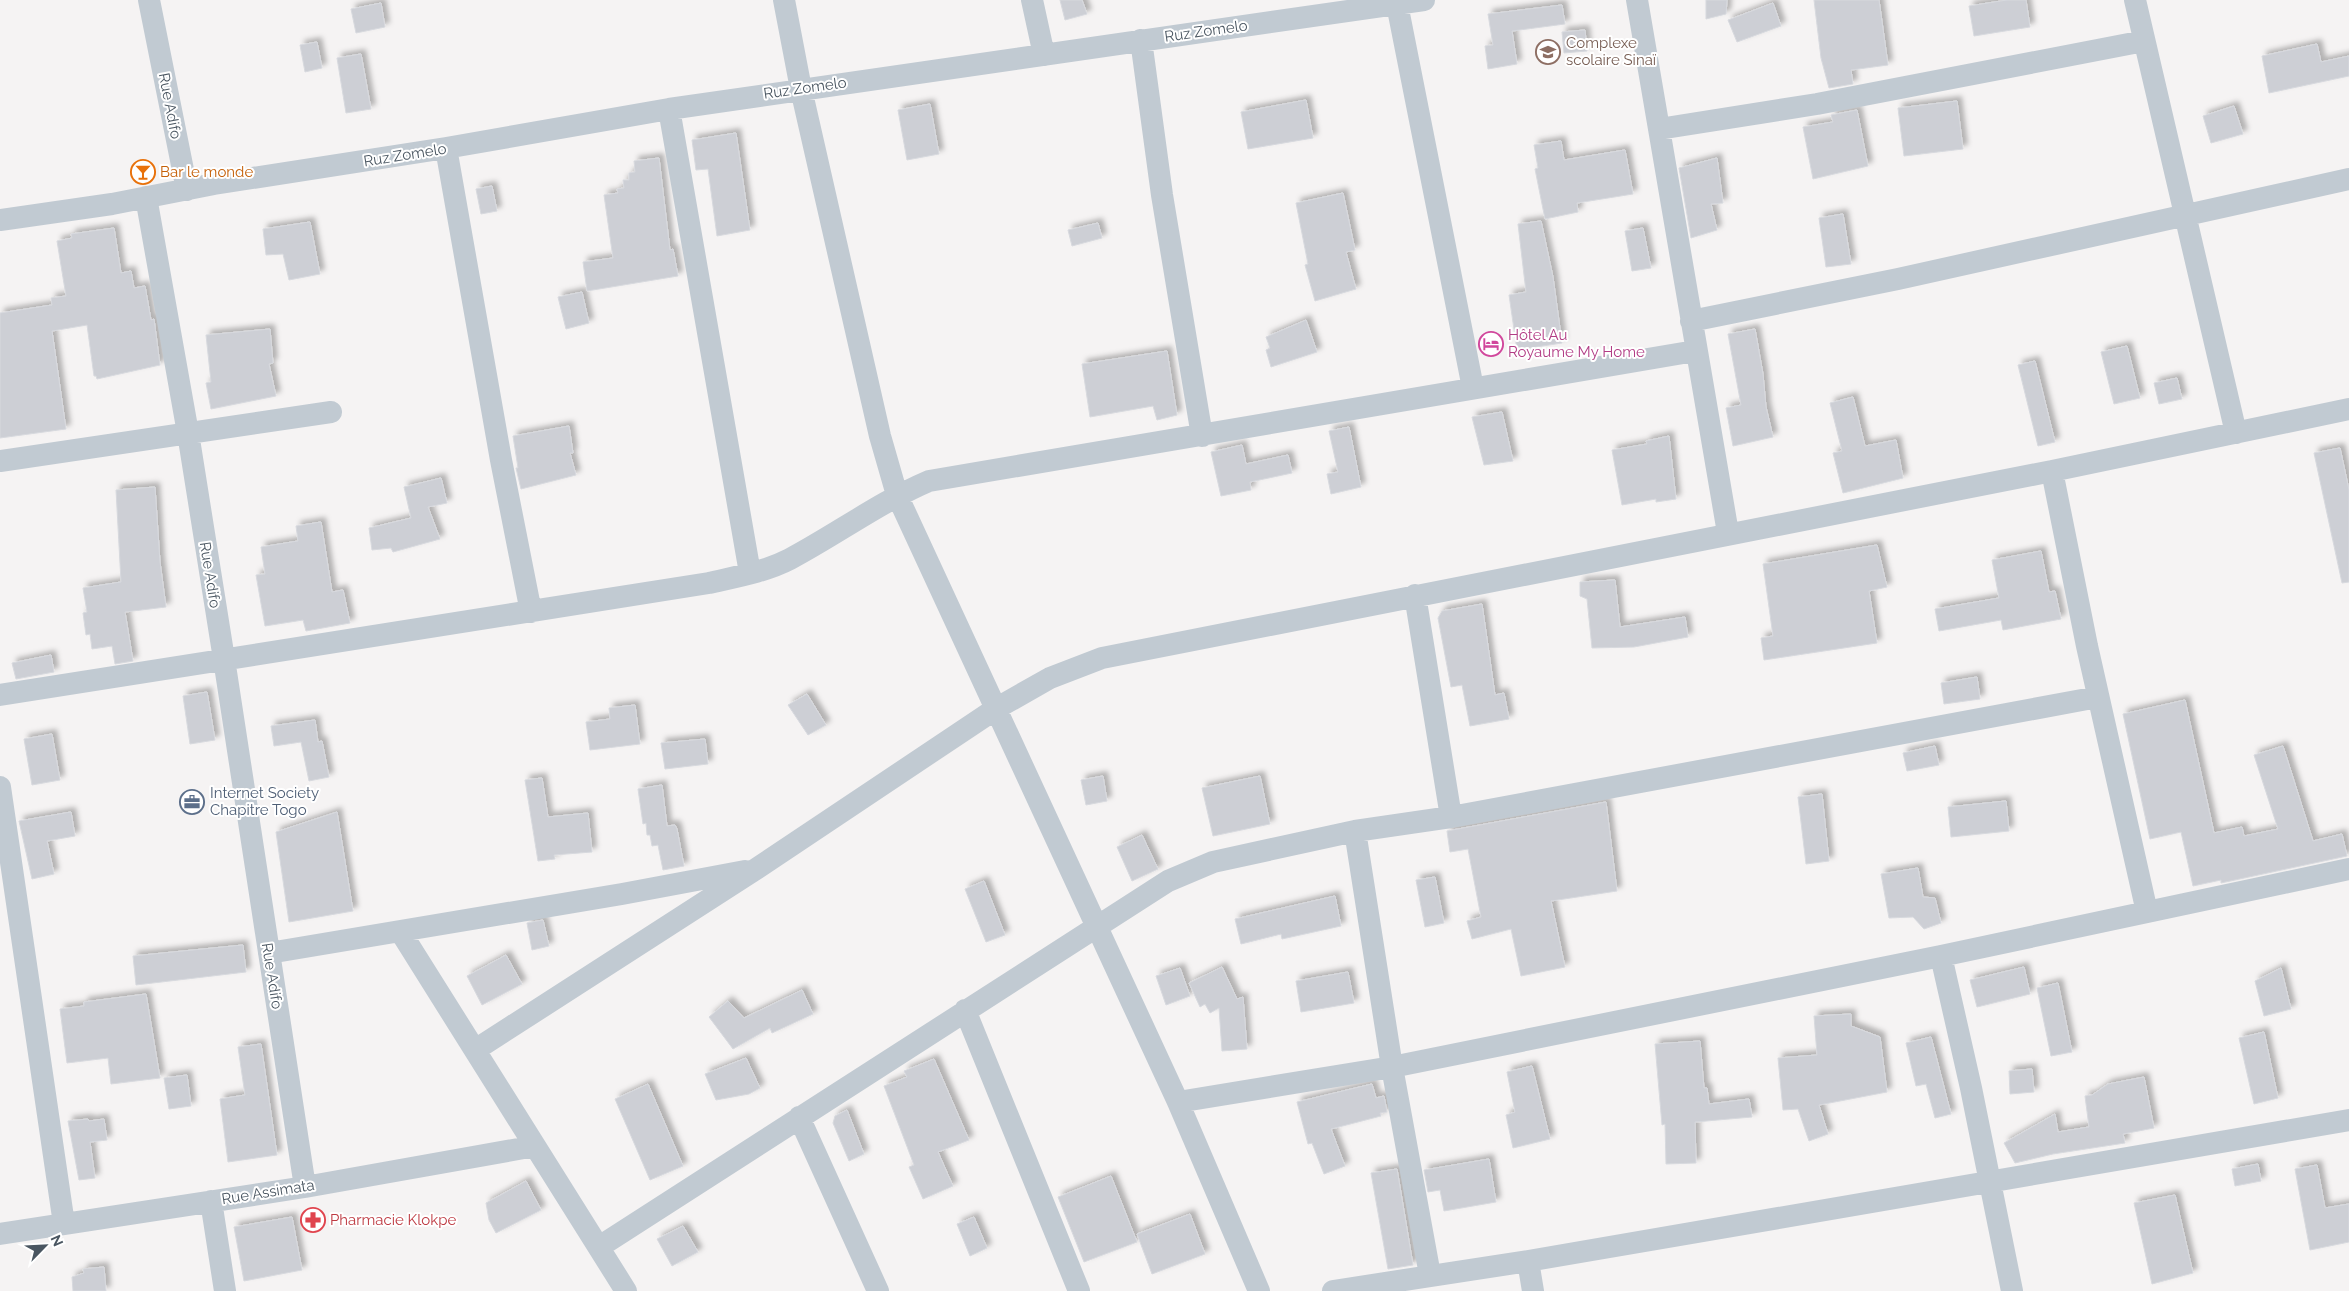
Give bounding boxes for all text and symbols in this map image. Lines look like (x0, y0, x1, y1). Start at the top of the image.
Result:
street label: Ruz Zomelo (1163, 16, 1249, 46)
place label: Complexe scolaire Sinaï (1566, 34, 1657, 69)
school or university icon: Complexe scolaire Sinaï (1535, 39, 1561, 65)
street label: Rue Adifo (155, 71, 185, 141)
street label: Ruz Zomelo (762, 73, 848, 103)
street label: Ruz Zomelo (362, 140, 448, 170)
bar icon: Bar le monde (130, 159, 156, 185)
place label: Bar le monde (160, 163, 253, 181)
place label: Hôtel Au Royaume My Home (1508, 326, 1645, 361)
hotel icon: Hôtel Au Royaume My Home (1478, 331, 1504, 357)
street label: Rue Adifo (196, 541, 224, 610)
place label: Internet Society Chapitre Togo (210, 784, 319, 819)
office icon: Internet Society Chapitre Togo (179, 789, 205, 815)
street label: Rue Adifo (258, 942, 286, 1011)
street label: Rue Assimata (220, 1176, 316, 1208)
pharmacy icon: Pharmacie Klokpe (300, 1207, 326, 1233)
place label: Pharmacie Klokpe (330, 1211, 456, 1229)
north arrow (20, 1221, 70, 1271)
text: N (47, 1233, 66, 1249)

